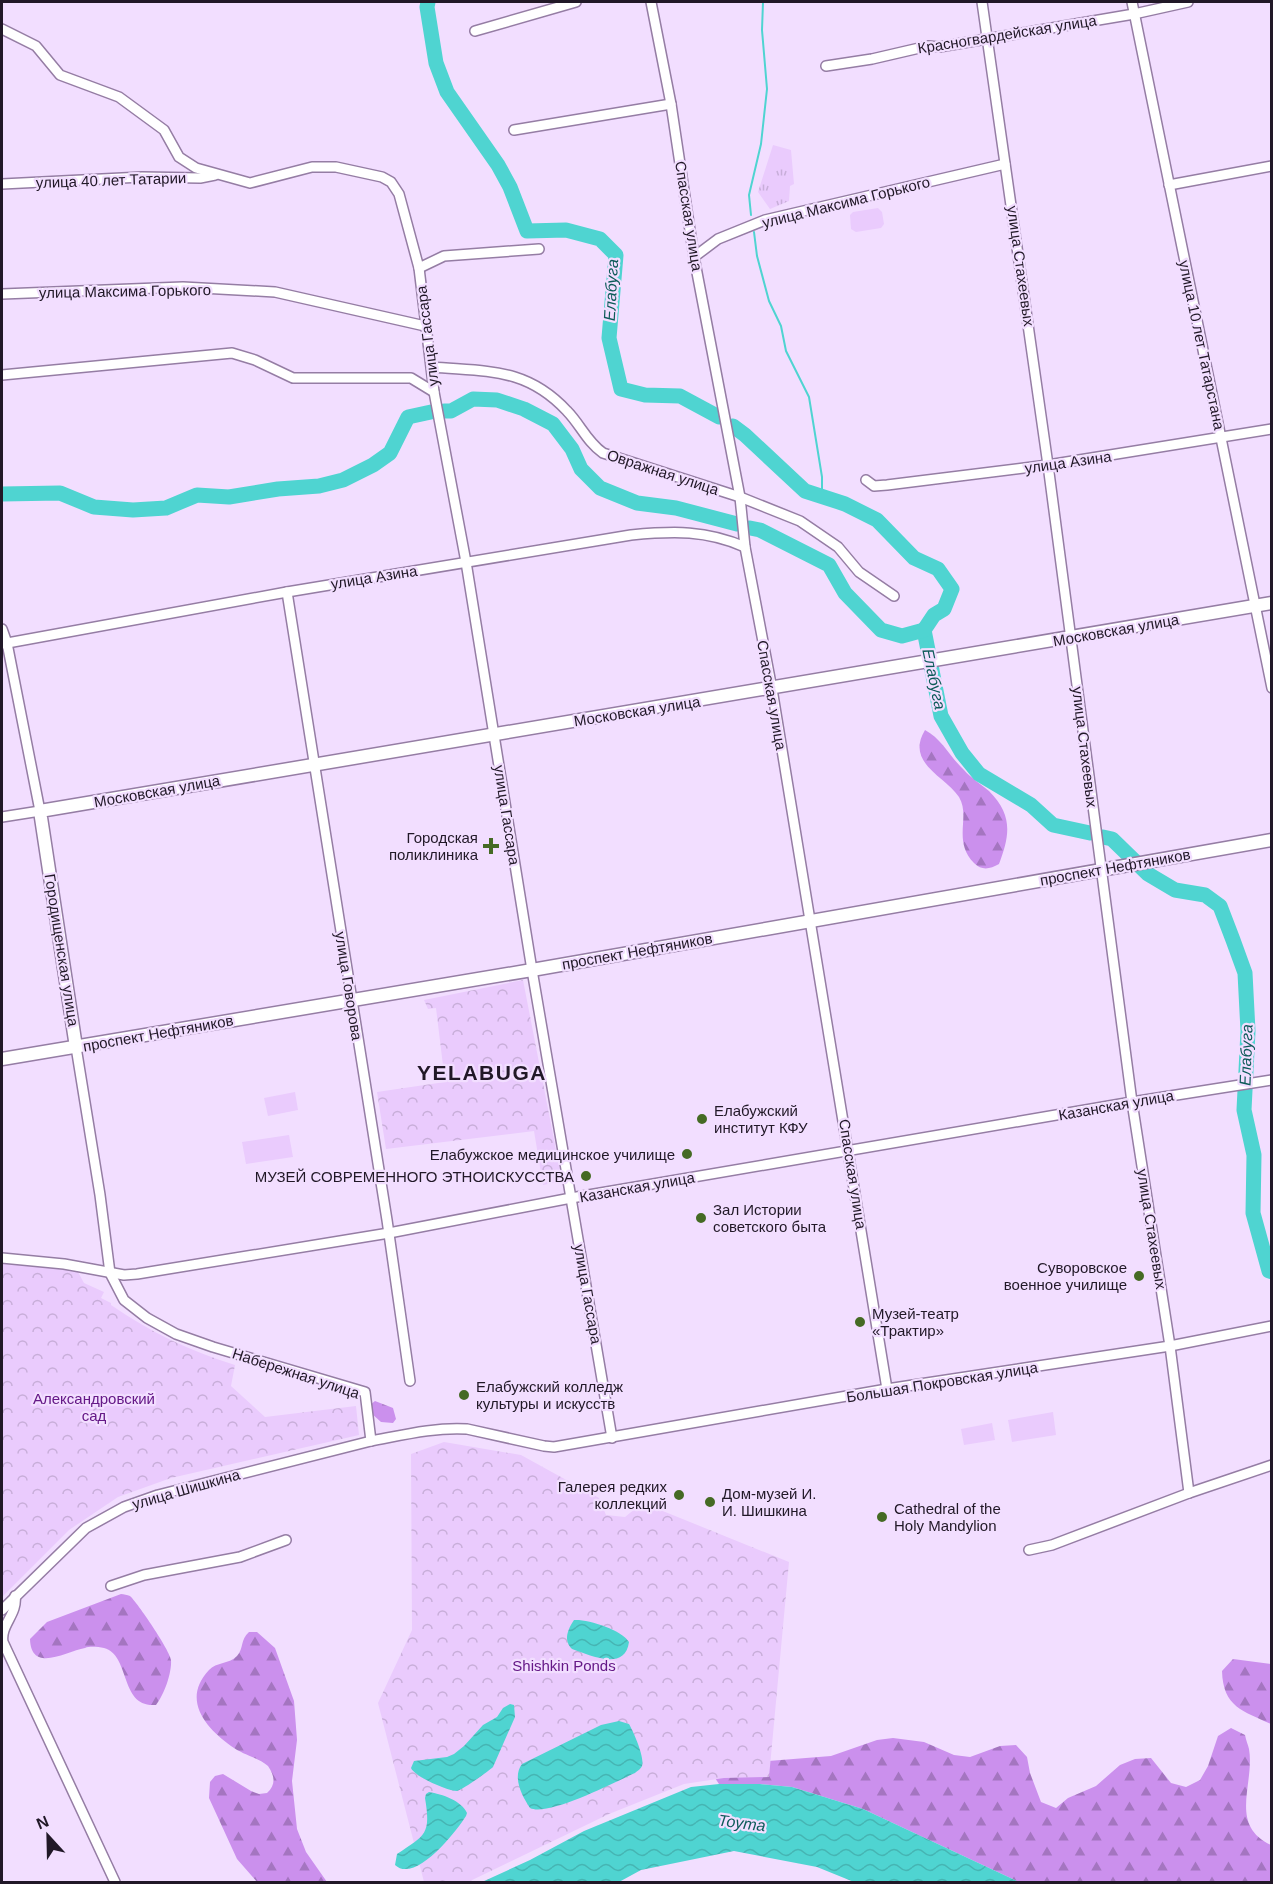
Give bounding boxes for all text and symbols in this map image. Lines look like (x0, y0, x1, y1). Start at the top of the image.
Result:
street label: Красногвардейская улица (916, 11, 1098, 57)
street label: Спасская улица (672, 160, 706, 273)
street label: улица 40 лет Татарии (35, 169, 187, 191)
street label: улица Максима Горького (760, 173, 932, 231)
street label: улица Стахеевых (1004, 205, 1038, 328)
water label: Елабуга (601, 259, 621, 321)
street label: улица 10 лет Татарстана (1176, 259, 1228, 432)
street label: улица Максима Горького (39, 281, 211, 301)
street label: улица Гассара (412, 284, 442, 387)
street label: Овражная улица (605, 446, 722, 498)
street label: улица Азина (1024, 447, 1113, 476)
street label: улица Азина (330, 562, 419, 592)
street label: Московская улица (1052, 610, 1181, 649)
street label: Спасская улица (754, 639, 790, 752)
water label: Елабуга (919, 647, 949, 711)
street label: улица Стахеевых (1069, 686, 1101, 809)
street label: Московская улица (573, 693, 702, 729)
street label: улица Гассара (491, 764, 523, 867)
street label: Московская улица (93, 771, 222, 810)
place label: Городская поликлиника (389, 829, 479, 863)
marker: Городская поликлиника (482, 837, 500, 855)
street label: проспект Нефтяников (1038, 845, 1192, 889)
street label: Городищенская улица (42, 873, 83, 1028)
street label: проспект Нефтяников (560, 929, 714, 973)
street label: улица Говорова (332, 930, 366, 1042)
street label: проспект Нефтяников (81, 1011, 235, 1055)
water label: Елабуга (1236, 1024, 1256, 1086)
district label: YELABUGA (417, 1061, 547, 1084)
street label: Казанская улица (1057, 1086, 1176, 1124)
place label: Елабужский институт КФУ (714, 1102, 808, 1136)
marker: Елабужский институт КФУ (695, 1112, 709, 1126)
street label: Спасская улица (836, 1118, 870, 1231)
place label: Елабужское медицинское училище (430, 1146, 675, 1163)
marker: Елабужское медицинское училище (680, 1147, 694, 1161)
place label: МУЗЕЙ СОВРЕМЕННОГО ЭТНОИСКУССТВА (255, 1168, 574, 1185)
street label: Казанская улица (578, 1168, 697, 1206)
street label: улица Стахеевых (1134, 1168, 1170, 1291)
marker: МУЗЕЙ СОВРЕМЕННОГО ЭТНОИСКУССТВА (579, 1169, 593, 1183)
place label: Зал Истории советского быта (713, 1201, 827, 1235)
marker: Зал Истории советского быта (694, 1211, 708, 1225)
street label: улица Гассара (571, 1243, 605, 1346)
place label: Суворовское военное училище (1004, 1259, 1127, 1293)
marker: Суворовское военное училище (1132, 1269, 1146, 1283)
place label: Музей-театр «Трактир» (872, 1305, 959, 1339)
marker: Музей-театр «Трактир» (853, 1315, 867, 1329)
street label: Набережная улица (230, 1344, 362, 1402)
street label: Большая Покровская улица (845, 1358, 1040, 1406)
place label: Елабужский колледж культуры и искусств (476, 1378, 623, 1412)
marker: Елабужский колледж культуры и искусств (457, 1388, 471, 1402)
park label: Александровский сад (33, 1390, 155, 1424)
street label: улица Шишкина (130, 1465, 242, 1512)
place label: Галерея редких коллекций (558, 1478, 667, 1512)
place label: Дом-музей И. И. Шишкина (722, 1485, 817, 1519)
marker: Галерея редких коллекций (672, 1488, 686, 1502)
marker: Дом-музей И. И. Шишкина (703, 1495, 717, 1509)
place label: Cathedral of the Holy Mandylion (894, 1500, 1001, 1534)
marker: Cathedral of the Holy Mandylion (875, 1510, 889, 1524)
park label: Shishkin Ponds (512, 1657, 616, 1674)
north arrow (18, 1806, 78, 1866)
water label: Toyma (717, 1812, 767, 1834)
text: N (34, 1813, 51, 1833)

